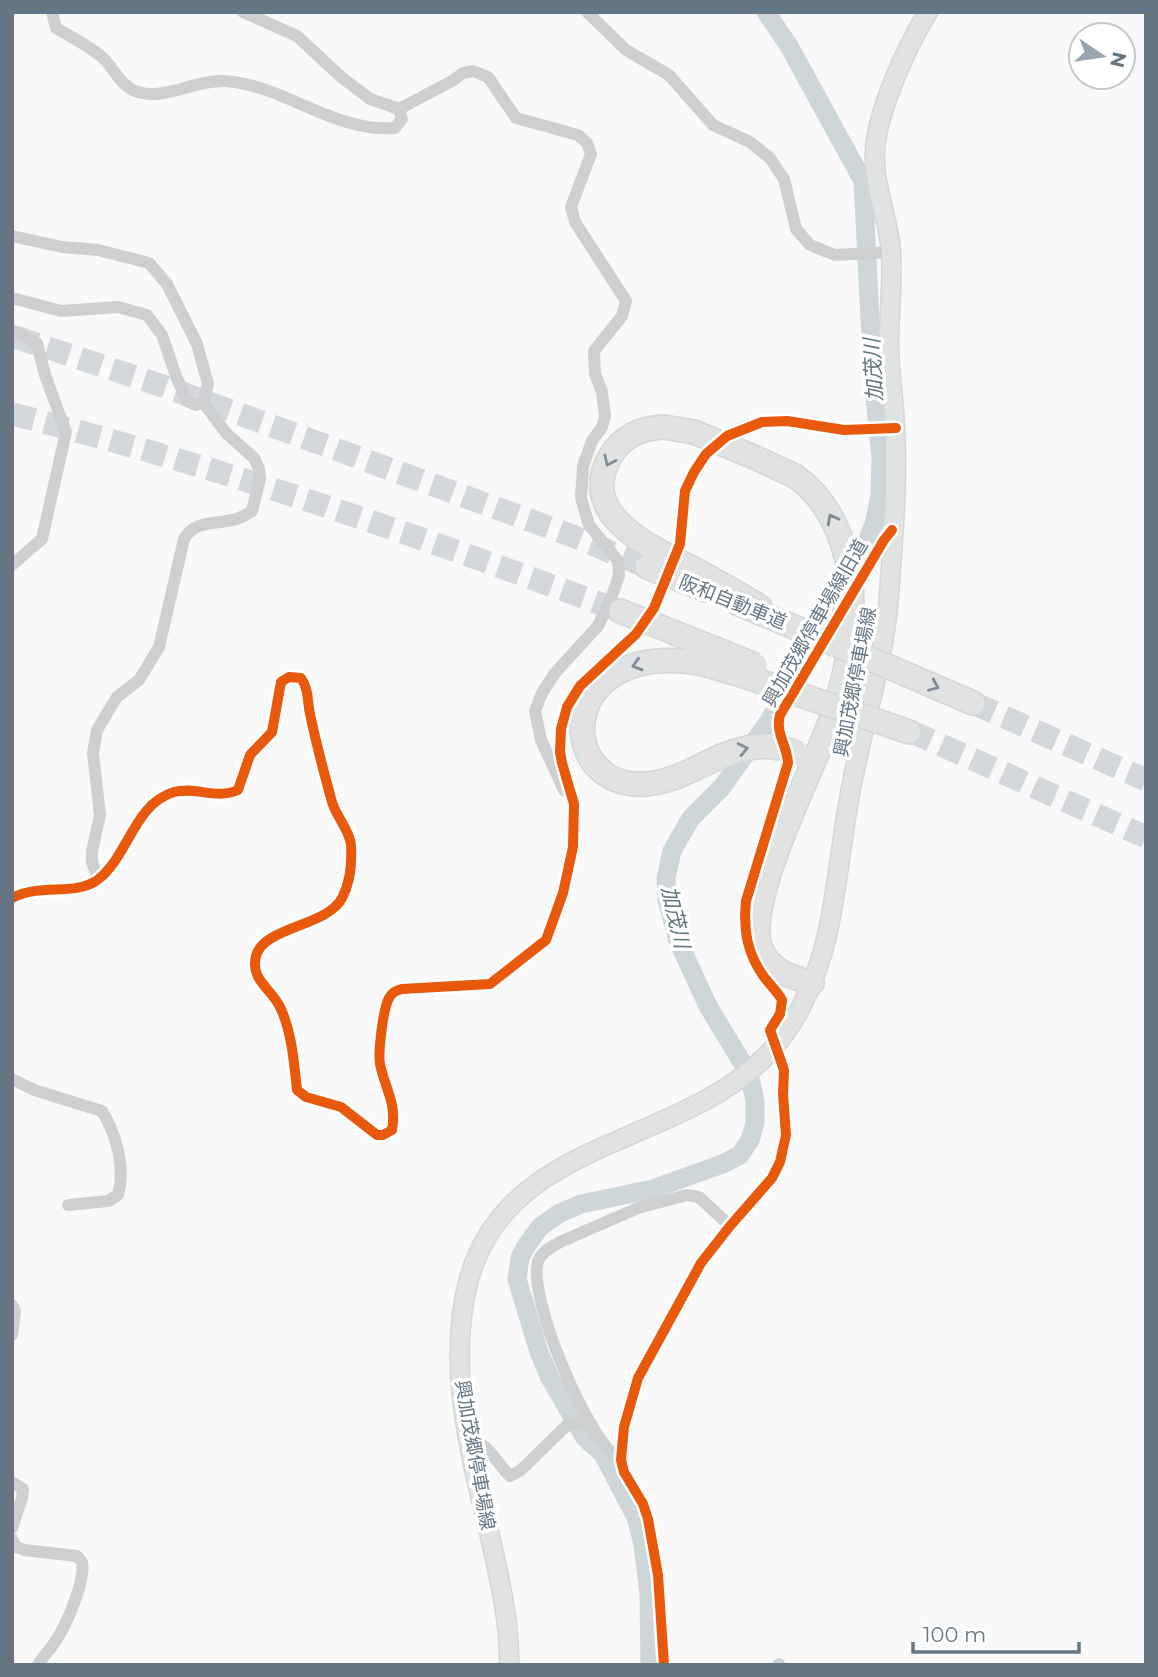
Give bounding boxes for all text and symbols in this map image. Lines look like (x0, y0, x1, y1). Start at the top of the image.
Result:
north arrow (1067, 21, 1137, 91)
text: N (1105, 50, 1131, 70)
water label: 加茂川 (859, 336, 887, 402)
one-way arrow (603, 454, 617, 466)
one-way arrow (827, 513, 840, 526)
street label: 興加茂郷停車場線旧道 (758, 535, 872, 711)
street label: 阪和自動車道 (676, 570, 790, 634)
street label: 興加茂郷停車場線 (829, 605, 881, 759)
one-way arrow (631, 656, 643, 671)
one-way arrow (927, 678, 939, 692)
one-way arrow (737, 742, 749, 757)
water label: 加茂川 (657, 883, 696, 952)
street label: 興加茂郷停車場線 (450, 1378, 500, 1532)
scale bar (913, 1610, 1079, 1654)
text: 100 m (923, 1622, 986, 1647)

